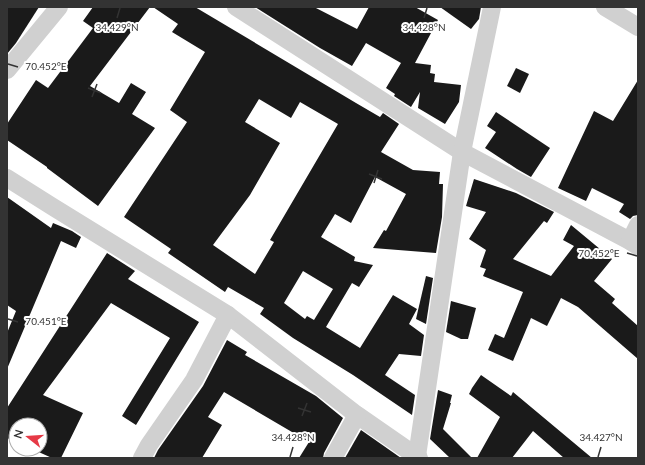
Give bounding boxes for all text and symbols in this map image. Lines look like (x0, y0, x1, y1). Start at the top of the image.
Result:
text: 34.429°N (95, 21, 139, 33)
text: 34.428°N (402, 21, 446, 33)
text: 70.452°E (25, 60, 67, 72)
text: 70.452°E (578, 247, 620, 259)
text: 70.451°E (25, 315, 67, 327)
north arrow (8, 417, 48, 457)
text: N (11, 428, 25, 440)
text: 34.428°N (271, 431, 315, 443)
text: 34.427°N (579, 431, 623, 443)

